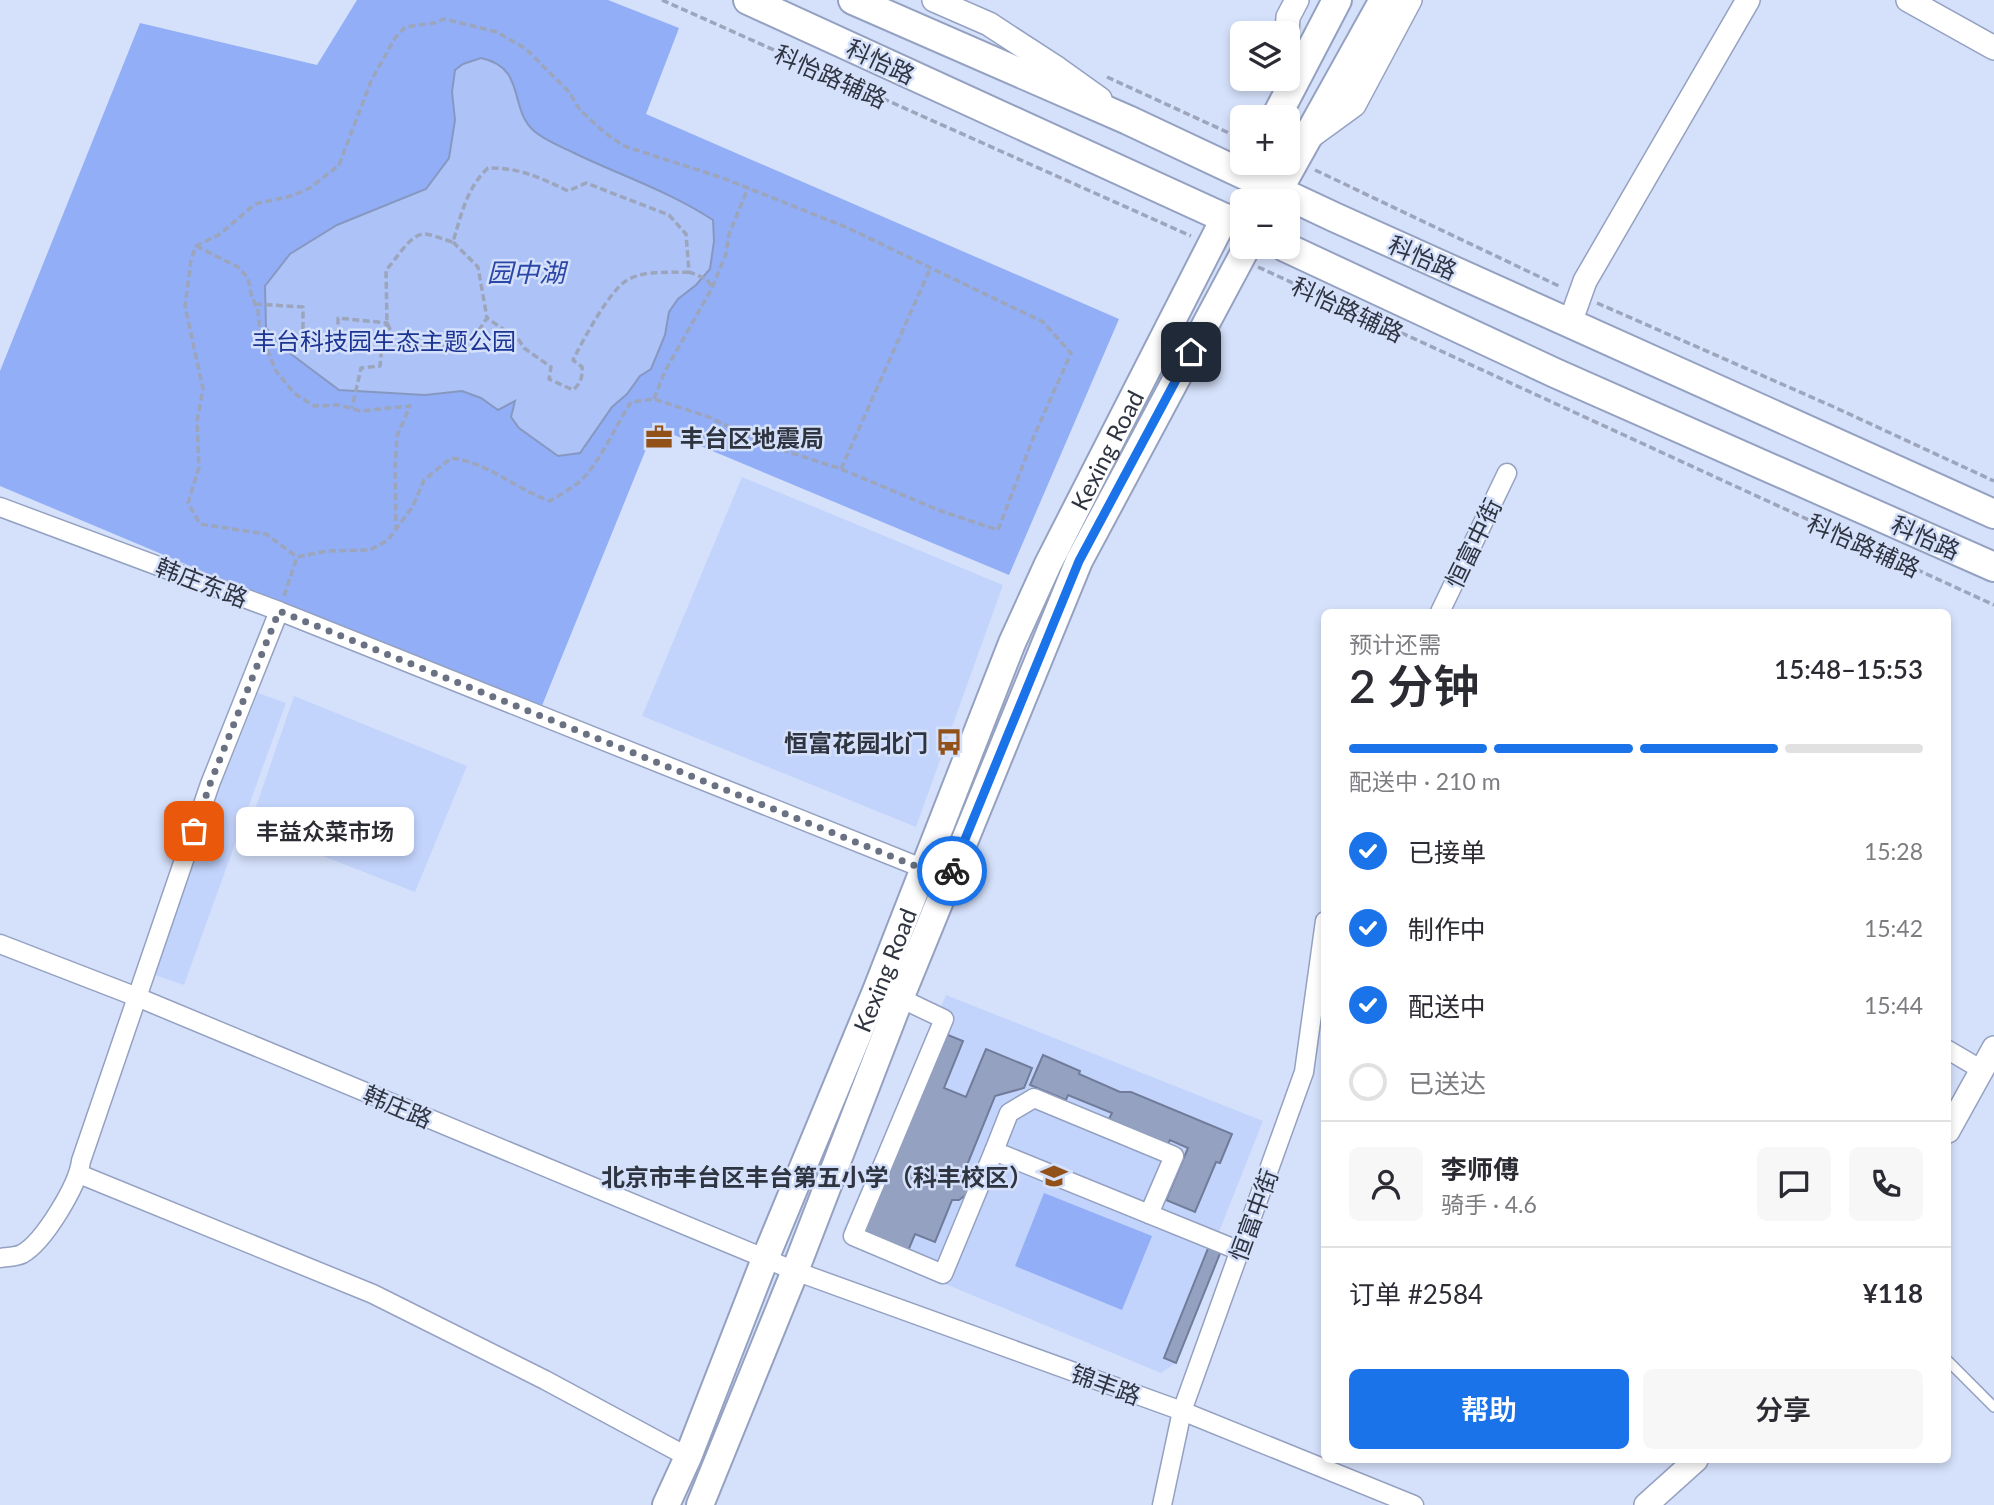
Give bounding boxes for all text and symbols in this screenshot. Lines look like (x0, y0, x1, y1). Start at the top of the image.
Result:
map controls (1230, 21, 1300, 259)
button: layers (1230, 21, 1300, 91)
street label: 科怡路 (842, 33, 920, 89)
street label: 科怡路辅路 (770, 38, 892, 114)
button: + (1230, 105, 1300, 175)
button: − (1230, 189, 1300, 259)
street label: 科怡路 (1384, 229, 1462, 285)
water label: 园中湖 (487, 256, 569, 288)
street label: 科怡路辅路 (1287, 271, 1409, 347)
pin (1161, 322, 1221, 382)
park label: 丰台科技园生态主题公园 (252, 326, 516, 355)
icon: home (1172, 333, 1210, 371)
street label: Kexing Road (1064, 385, 1149, 515)
office icon: 丰台区地震局 (644, 422, 674, 452)
place label: 丰台区地震局 (680, 423, 824, 452)
street label: 恒富中街 (1439, 494, 1507, 592)
street label: 科怡路辅路 (1803, 507, 1925, 583)
street label: 科怡路 (1887, 509, 1965, 565)
street label: 韩庄东路 (152, 551, 252, 613)
text: 预计还需 (1349, 630, 1441, 658)
text: 15:48–15:53 (1774, 653, 1923, 685)
text: 2 分钟 (1349, 658, 1479, 713)
bus stop icon: 恒富花园北门 (934, 727, 964, 757)
place label: 恒富花园北门 (784, 728, 928, 757)
text: 配送中 · 210 m (1349, 767, 1501, 795)
pin (164, 801, 224, 861)
callout: 丰益众菜市场 (236, 806, 414, 856)
icon: bag (175, 812, 213, 850)
text: 丰益众菜市场 (256, 817, 394, 845)
icon: check (1349, 832, 1387, 870)
courier (917, 836, 987, 906)
text: 已接单 (1408, 836, 1486, 868)
text: 15:28 (1864, 837, 1923, 865)
icon: bike (933, 852, 971, 890)
street label: Kexing Road (846, 904, 922, 1036)
icon: check (1349, 909, 1387, 947)
text: 制作中 (1408, 913, 1486, 945)
text: 15:42 (1864, 914, 1923, 942)
icon: check (1349, 986, 1387, 1024)
text: 配送中 (1408, 990, 1486, 1022)
text: 15:44 (1864, 991, 1923, 1019)
text: 已送达 (1408, 1067, 1486, 1099)
street label: 韩庄路 (359, 1079, 437, 1133)
button: person (1349, 1147, 1423, 1221)
button: chat (1757, 1147, 1831, 1221)
button: phone (1849, 1147, 1923, 1221)
text: 李师傅 (1441, 1153, 1519, 1185)
school or university icon: 北京市丰台区丰台第五小学（科丰校区） (1039, 1161, 1069, 1191)
place label: 北京市丰台区丰台第五小学（科丰校区） (601, 1162, 1033, 1191)
street label: 恒富中街 (1223, 1165, 1283, 1265)
text: 骑手 · 4.6 (1441, 1190, 1537, 1218)
text: ¥118 (1863, 1277, 1923, 1309)
text: 订单 #2584 (1349, 1278, 1483, 1310)
street label: 锦丰路 (1067, 1358, 1145, 1410)
button: 帮助 (1349, 1369, 1629, 1449)
button: 分享 (1643, 1369, 1923, 1449)

